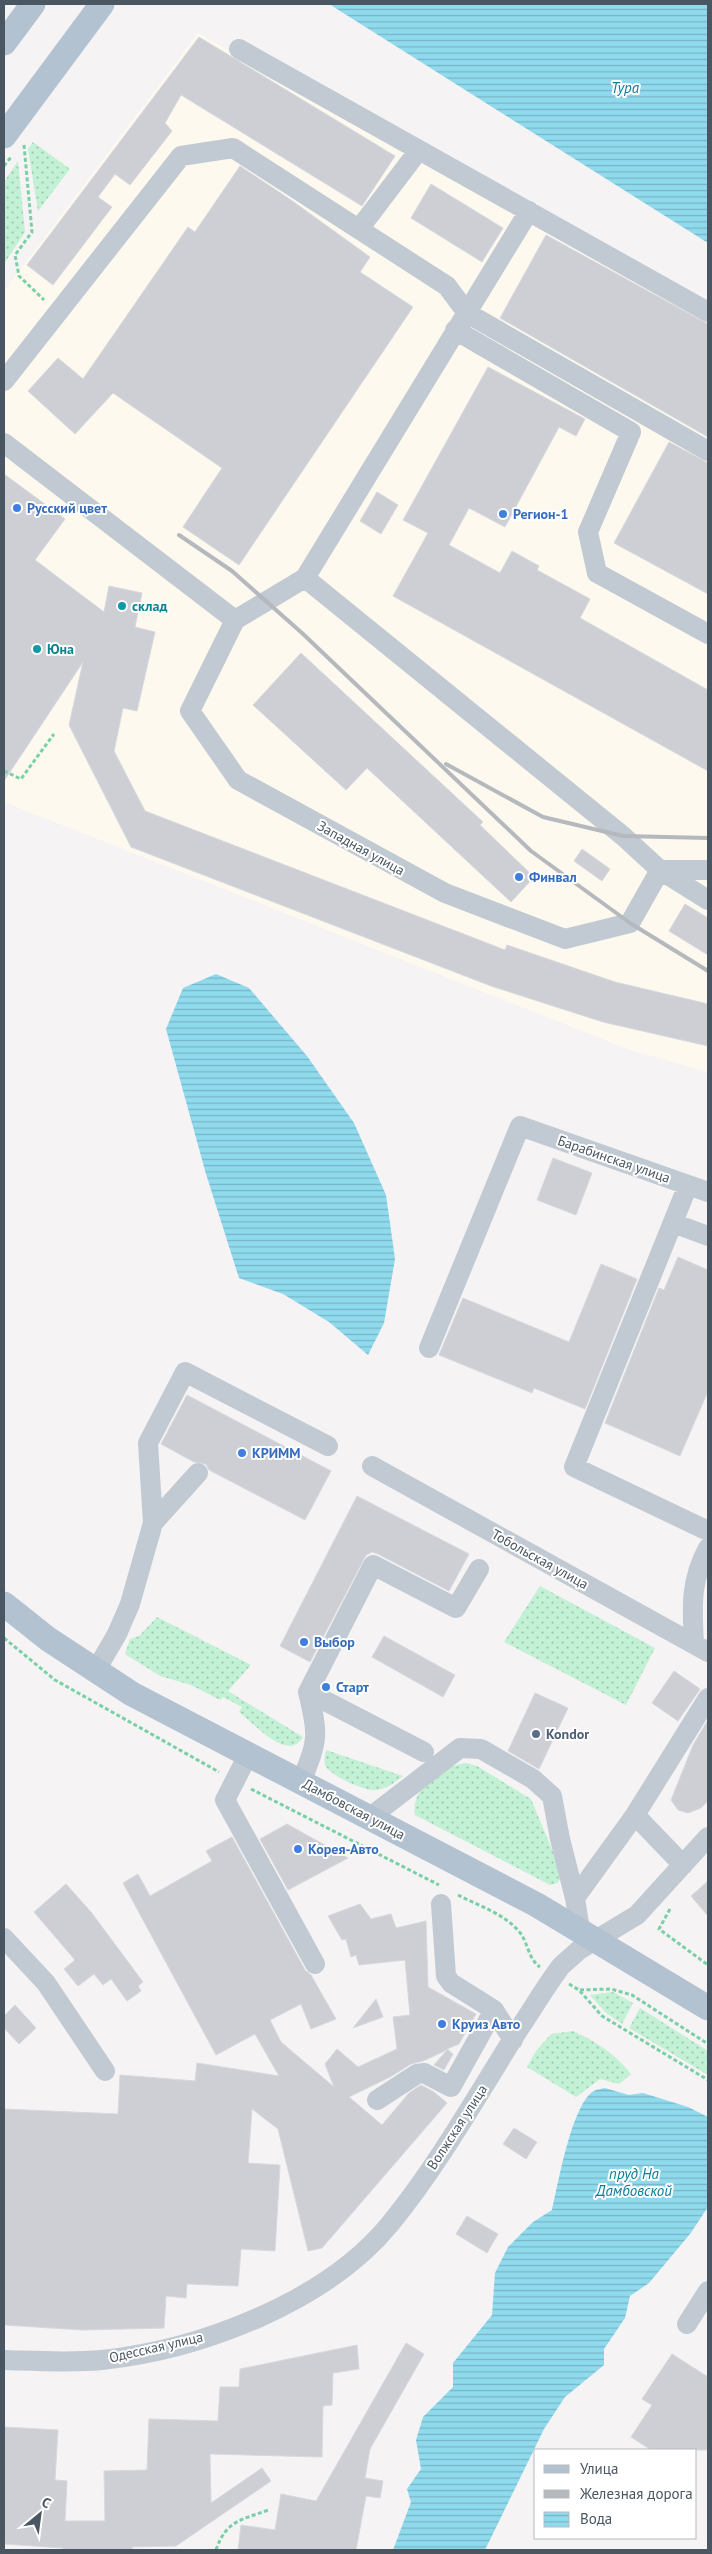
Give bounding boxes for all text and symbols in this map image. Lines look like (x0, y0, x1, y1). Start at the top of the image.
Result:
water label: Тура (611, 78, 640, 97)
place label: Русский цвет (27, 499, 107, 517)
marker: Русский цвет (11, 502, 23, 514)
place label: Регион-1 (513, 505, 569, 523)
marker: Регион-1 (497, 508, 509, 520)
place label: склад (132, 597, 167, 615)
marker: склад (116, 600, 128, 612)
place label: Юна (47, 640, 74, 658)
marker: Юна (31, 643, 43, 655)
street label: Западная улица (314, 817, 408, 879)
place label: Финвал (529, 868, 577, 886)
marker: Финвал (513, 871, 525, 883)
street label: Барабинская улица (555, 1131, 673, 1187)
place label: КРИММ (252, 1444, 300, 1462)
marker: КРИММ (236, 1447, 248, 1459)
street label: Тобольская улица (489, 1525, 592, 1593)
place label: Выбор (314, 1633, 355, 1651)
marker: Выбор (298, 1636, 310, 1648)
place label: Старт (336, 1678, 369, 1696)
marker: Старт (320, 1681, 332, 1693)
place label: Kondor (546, 1725, 589, 1743)
marker: Kondor (530, 1728, 542, 1740)
street label: Дамбовская улица (300, 1774, 408, 1844)
place label: Корея-Авто (308, 1840, 379, 1858)
marker: Корея-Авто (292, 1843, 304, 1855)
place label: Круиз Авто (452, 2015, 521, 2033)
marker: Круиз Авто (436, 2018, 448, 2030)
street label: Волжская улица (423, 2081, 491, 2173)
water label: пруд На Дамбовской (595, 2164, 672, 2200)
street label: Одесская улица (107, 2327, 205, 2367)
legend (534, 2449, 697, 2539)
text: Улица (580, 2459, 618, 2478)
text: Железная дорога (579, 2484, 693, 2503)
north arrow (15, 2489, 65, 2539)
text: С (39, 2493, 54, 2512)
text: Вода (580, 2509, 612, 2528)

